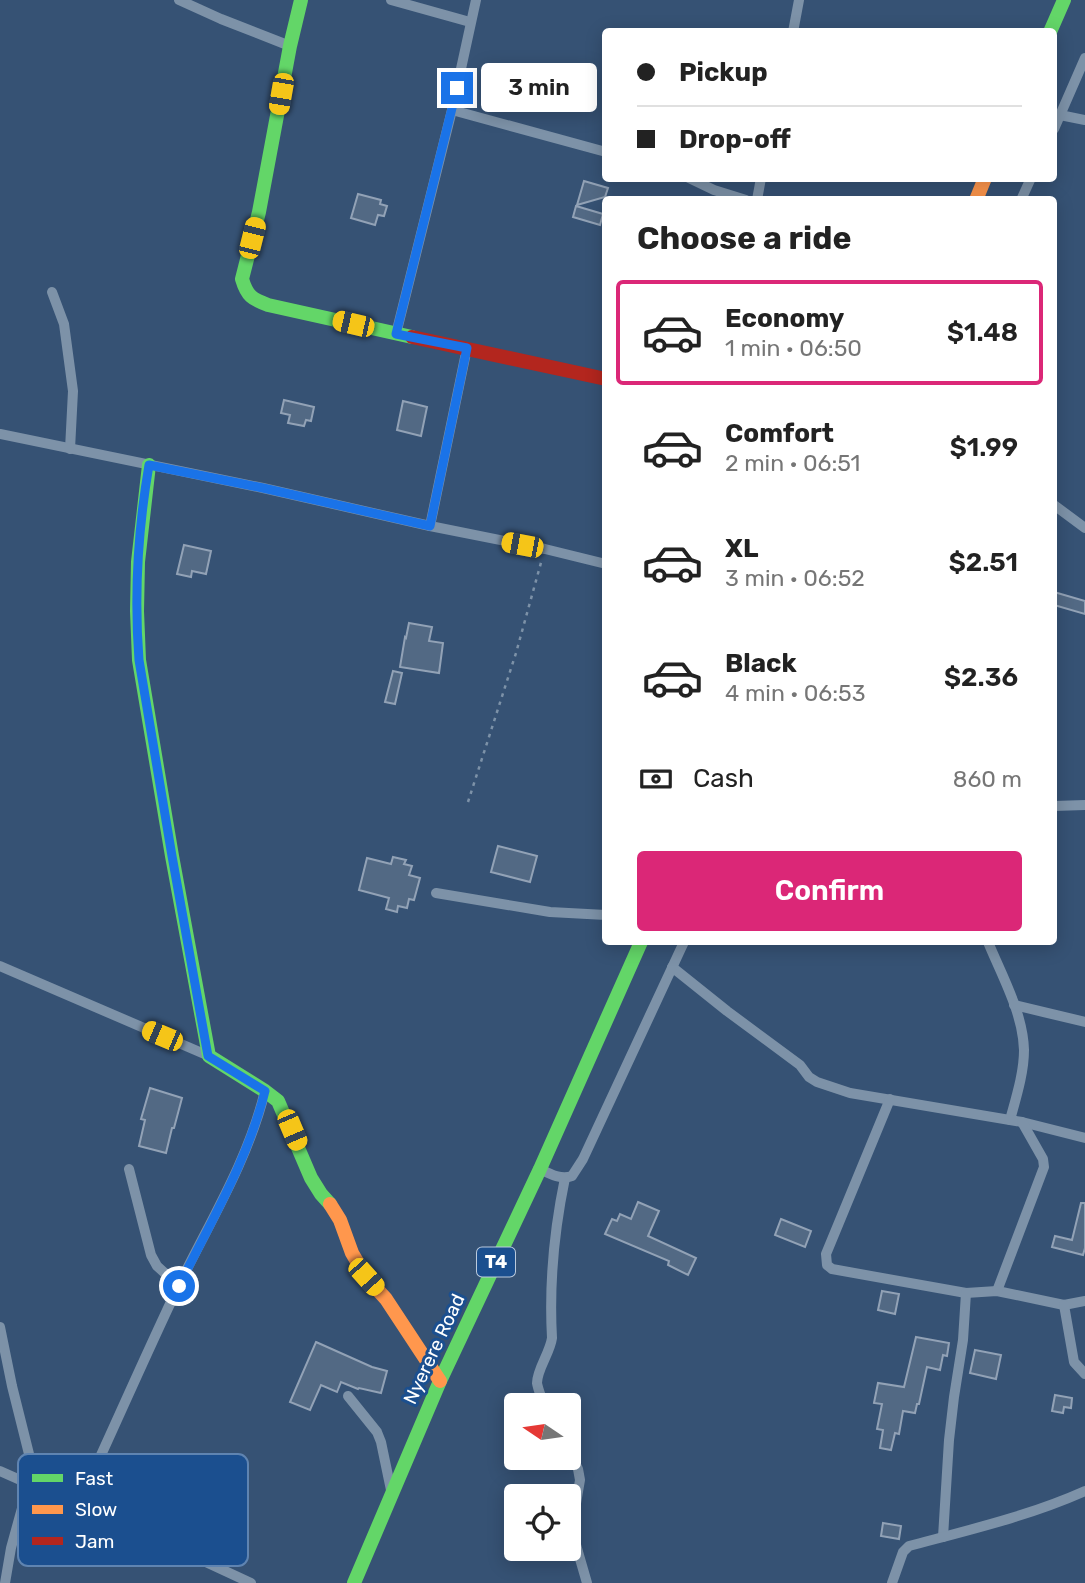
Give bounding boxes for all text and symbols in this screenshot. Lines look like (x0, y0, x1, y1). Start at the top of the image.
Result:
text: Pickup (679, 57, 768, 88)
callout: 3 min (482, 64, 597, 112)
car (268, 71, 295, 117)
route end (441, 72, 473, 104)
text: 3 min (508, 73, 570, 101)
text: Drop-off (679, 124, 791, 155)
car (237, 215, 268, 261)
text: Choose a ride (637, 219, 851, 257)
icon: car (641, 301, 704, 364)
text: Economy (725, 303, 844, 334)
car (331, 309, 376, 339)
text: $1.48 (947, 317, 1018, 348)
text: 1 min · 06:50 (725, 334, 862, 362)
icon: car (641, 416, 704, 479)
text: Comfort (725, 418, 834, 449)
text: $1.99 (950, 432, 1018, 463)
text: 2 min · 06:51 (725, 449, 860, 477)
car (500, 531, 545, 559)
icon: car (641, 531, 704, 594)
text: XL (725, 533, 758, 564)
text: $2.51 (949, 547, 1018, 578)
text: 3 min · 06:52 (725, 564, 865, 592)
icon: car (641, 646, 704, 709)
text: Black (725, 648, 797, 679)
text: $2.36 (944, 662, 1018, 693)
text: 4 min · 06:53 (725, 679, 866, 707)
icon: cash (637, 760, 675, 798)
text: Cash (693, 763, 754, 794)
text: 860 m (953, 765, 1022, 793)
button: Confirm (637, 851, 1022, 931)
car (139, 1018, 186, 1054)
car (275, 1107, 310, 1153)
road number: T4 (477, 1247, 515, 1276)
car (345, 1254, 388, 1300)
route start (163, 1270, 195, 1302)
street label: Nyerere Road (398, 1290, 470, 1408)
north arrow (504, 1393, 581, 1470)
map controls (504, 1393, 581, 1561)
legend (18, 1454, 248, 1566)
text: Fast (75, 1467, 114, 1490)
button: locate (504, 1484, 581, 1561)
text: Slow (75, 1498, 117, 1521)
text: Jam (75, 1530, 114, 1553)

